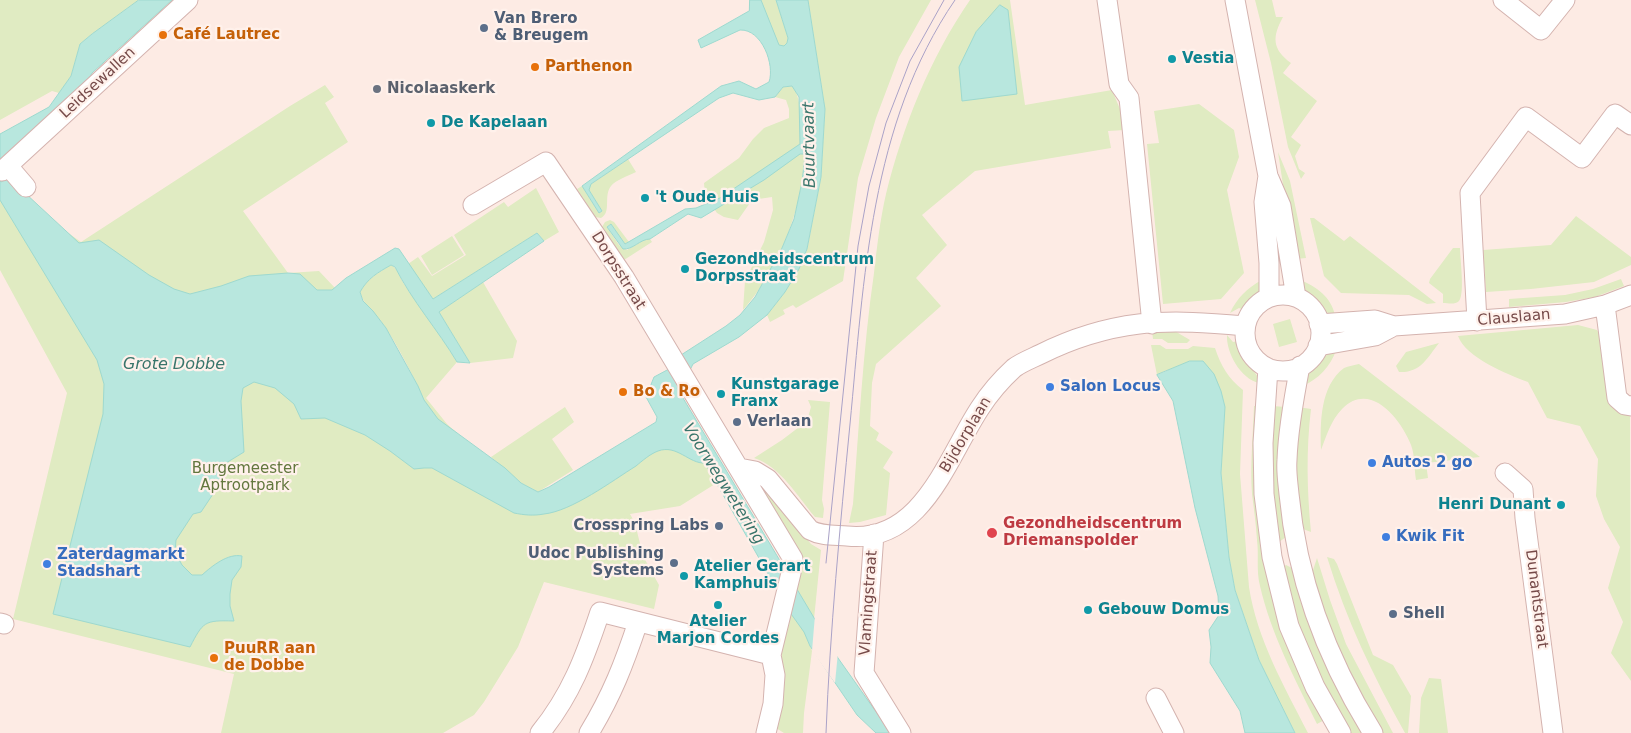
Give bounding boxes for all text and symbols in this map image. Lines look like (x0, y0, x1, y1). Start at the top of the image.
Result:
place label: Van Brero & Breugem (494, 10, 589, 45)
marker: Van Brero & Breugem (478, 22, 490, 34)
place label: Café Lautrec (173, 26, 280, 44)
marker: Café Lautrec (157, 29, 169, 41)
street label: Leidsewallen (57, 43, 139, 123)
place label: Vestia (1182, 50, 1234, 68)
marker: Vestia (1166, 53, 1178, 65)
place label: Parthenon (545, 58, 633, 76)
marker: Parthenon (529, 61, 541, 73)
place label: Nicolaaskerk (387, 80, 495, 98)
marker: Nicolaaskerk (371, 83, 383, 95)
water label: Buurtvaart (800, 102, 820, 188)
place label: De Kapelaan (441, 114, 548, 132)
marker: De Kapelaan (425, 117, 437, 129)
place label: 't Oude Huis (655, 189, 759, 207)
marker: 't Oude Huis (639, 192, 651, 204)
street label: Dorpsstraat (587, 229, 649, 313)
place label: Gezondheidscentrum Dorpsstraat (695, 251, 874, 286)
marker: Gezondheidscentrum Dorpsstraat (679, 263, 691, 275)
street label: Clauslaan (1477, 306, 1551, 330)
water label: Grote Dobbe (123, 355, 225, 375)
place label: Kunstgarage Franx (731, 376, 839, 411)
place label: Salon Locus (1060, 378, 1161, 396)
marker: Salon Locus (1044, 381, 1056, 393)
place label: Bo & Ro (633, 383, 700, 401)
marker: Bo & Ro (617, 386, 629, 398)
marker: Kunstgarage Franx (715, 388, 727, 400)
street label: Bijdorplaan (936, 394, 996, 476)
place label: Verlaan (747, 413, 811, 431)
marker: Verlaan (731, 416, 743, 428)
water label: Voorwegwetering (678, 420, 768, 548)
place label: Autos 2 go (1382, 454, 1473, 472)
marker: Autos 2 go (1366, 457, 1378, 469)
park label: Burgemeester Aptrootpark (192, 460, 298, 495)
place label: Henri Dunant (1438, 496, 1551, 514)
marker: Henri Dunant (1555, 499, 1567, 511)
place label: Gezondheidscentrum Driemanspolder (1003, 515, 1182, 550)
place label: Crosspring Labs (573, 517, 709, 535)
marker: Crosspring Labs (713, 520, 725, 532)
marker: Gezondheidscentrum Driemanspolder (985, 526, 999, 540)
place label: Kwik Fit (1396, 528, 1464, 546)
marker: Kwik Fit (1380, 531, 1392, 543)
place label: Udoc Publishing Systems (528, 545, 664, 580)
place label: Zaterdagmarkt Stadshart (57, 546, 185, 581)
street label: Dunantstraat (1521, 549, 1551, 649)
street label: Vlamingstraat (856, 550, 882, 656)
marker: Udoc Publishing Systems (668, 557, 680, 569)
marker: Zaterdagmarkt Stadshart (41, 558, 53, 570)
place label: Atelier Gerart Kamphuis (694, 558, 811, 593)
marker: Atelier Gerart Kamphuis (678, 570, 690, 582)
marker: Atelier Marjon Cordes (712, 599, 724, 611)
place label: Gebouw Domus (1098, 601, 1229, 619)
marker: Gebouw Domus (1082, 604, 1094, 616)
place label: Shell (1403, 605, 1445, 623)
marker: Shell (1387, 608, 1399, 620)
place label: Atelier Marjon Cordes (657, 613, 779, 648)
place label: PuuRR aan de Dobbe (224, 640, 316, 675)
marker: PuuRR aan de Dobbe (208, 652, 220, 664)

